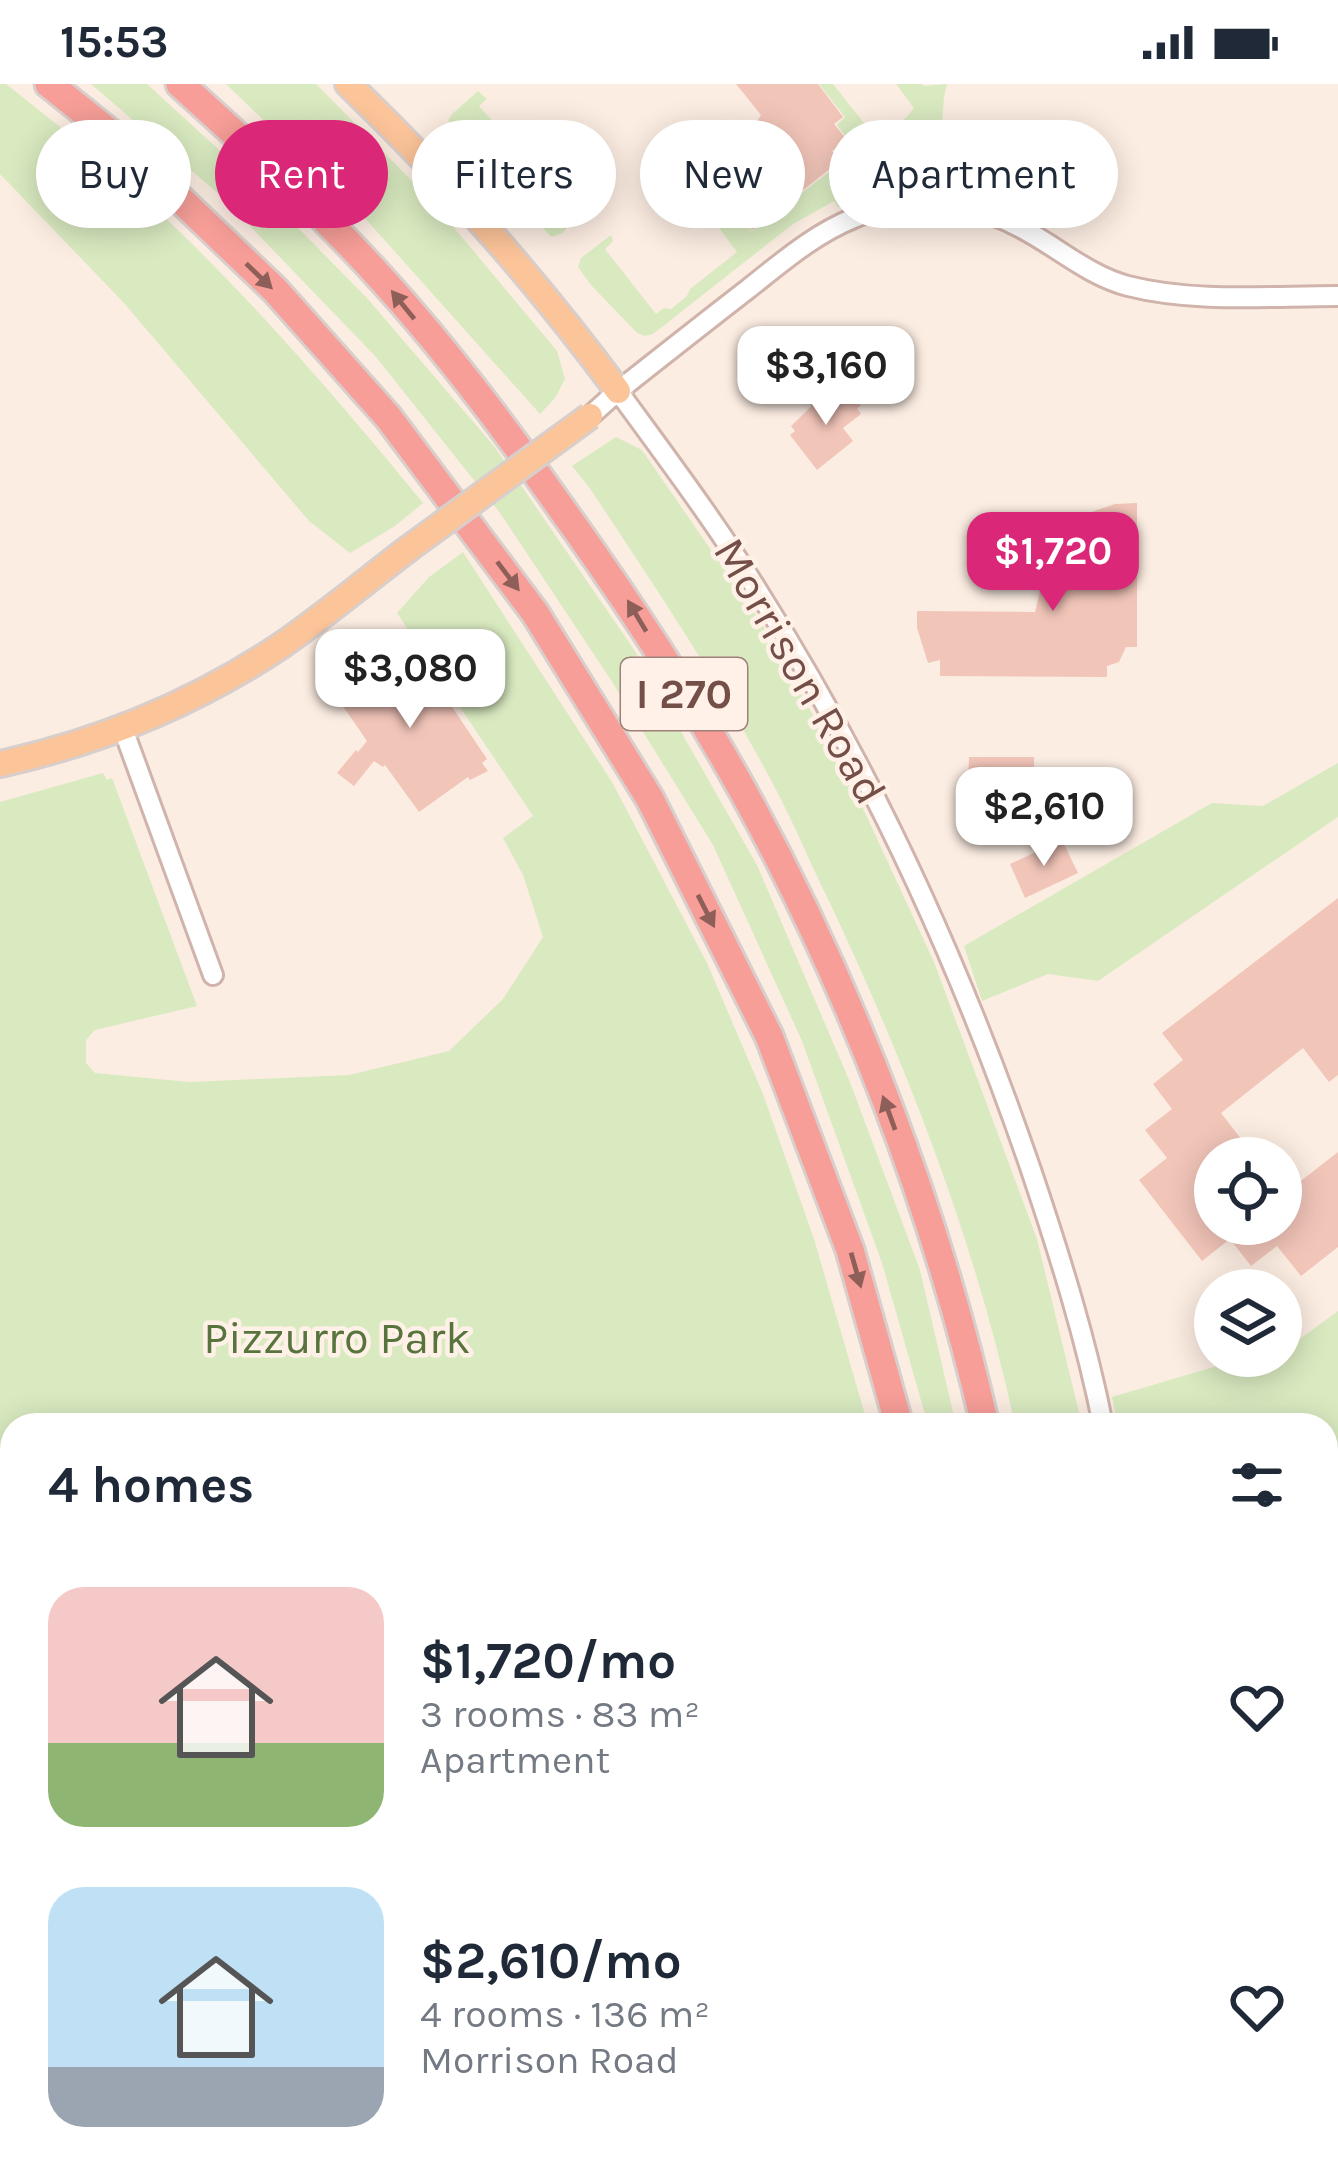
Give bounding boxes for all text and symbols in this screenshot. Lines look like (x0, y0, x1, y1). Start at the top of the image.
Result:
text: 15:53 (60, 16, 169, 68)
chip: Buy (36, 120, 191, 228)
chip: Rent (215, 120, 388, 228)
chip: Filters (412, 120, 616, 228)
chip: New (640, 120, 805, 228)
chip: Apartment (829, 120, 1118, 228)
one-way arrow (244, 261, 273, 289)
one-way arrow (391, 289, 417, 320)
pin: $3,160 (728, 326, 924, 428)
text: $3,160 (764, 342, 888, 388)
pin: $1,720 (955, 512, 1151, 614)
text: $1,720 (994, 528, 1112, 574)
street label: Morrison Road (703, 529, 897, 813)
one-way arrow (495, 560, 519, 592)
one-way arrow (627, 600, 649, 633)
pin: $3,080 (312, 629, 508, 731)
text: $3,080 (342, 645, 478, 691)
road number: I 270 (621, 658, 747, 730)
pin: $2,610 (946, 767, 1142, 869)
text: $2,610 (983, 783, 1105, 829)
one-way arrow (696, 893, 716, 928)
one-way arrow (879, 1094, 897, 1130)
map controls (1194, 1137, 1302, 1377)
button: locate (1194, 1137, 1302, 1245)
one-way arrow (848, 1252, 866, 1289)
button: layers (1194, 1269, 1302, 1377)
park label: Pizzurro Park (203, 1312, 471, 1364)
icon: filters (1224, 1452, 1290, 1518)
text: 4 homes (48, 1455, 254, 1515)
text: $1,720/mo (420, 1631, 676, 1691)
icon: home (144, 1635, 288, 1779)
icon: heart (1224, 1674, 1290, 1740)
text: 3 rooms · 83 m² (420, 1691, 700, 1737)
text: Apartment (420, 1737, 610, 1783)
text: $2,610/mo (420, 1931, 682, 1991)
icon: home (144, 1935, 288, 2079)
icon: heart (1224, 1974, 1290, 2040)
text: 4 rooms · 136 m² (420, 1991, 710, 2037)
text: Morrison Road (420, 2037, 679, 2083)

